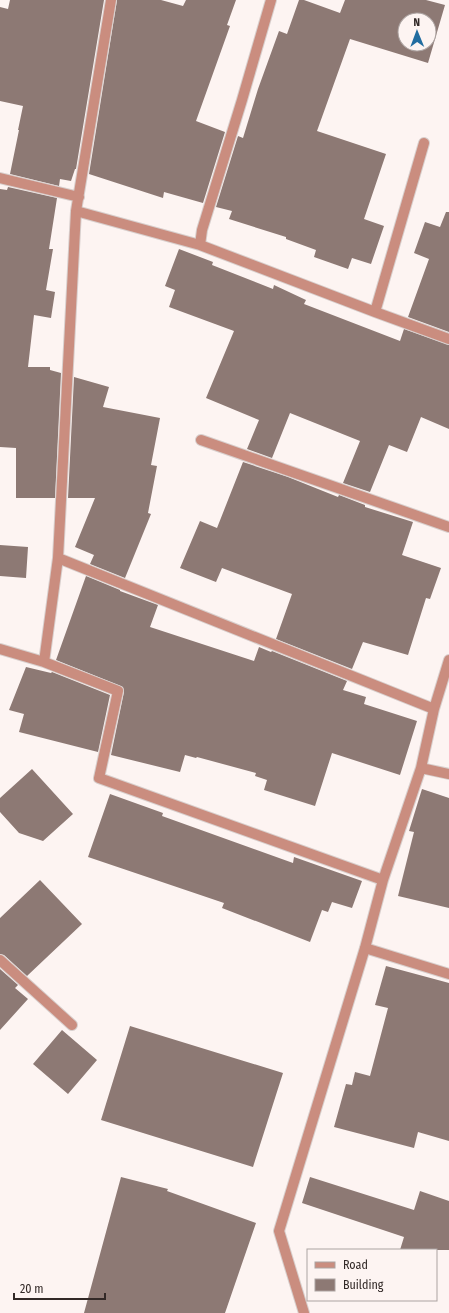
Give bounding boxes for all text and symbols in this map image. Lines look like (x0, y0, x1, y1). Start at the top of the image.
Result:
north arrow (397, 12, 437, 52)
text: N (413, 16, 420, 29)
legend (307, 1249, 437, 1301)
text: Road (343, 1258, 368, 1272)
scale bar (14, 1275, 105, 1301)
text: Building (343, 1278, 384, 1292)
text: 20 m (20, 1282, 44, 1296)

